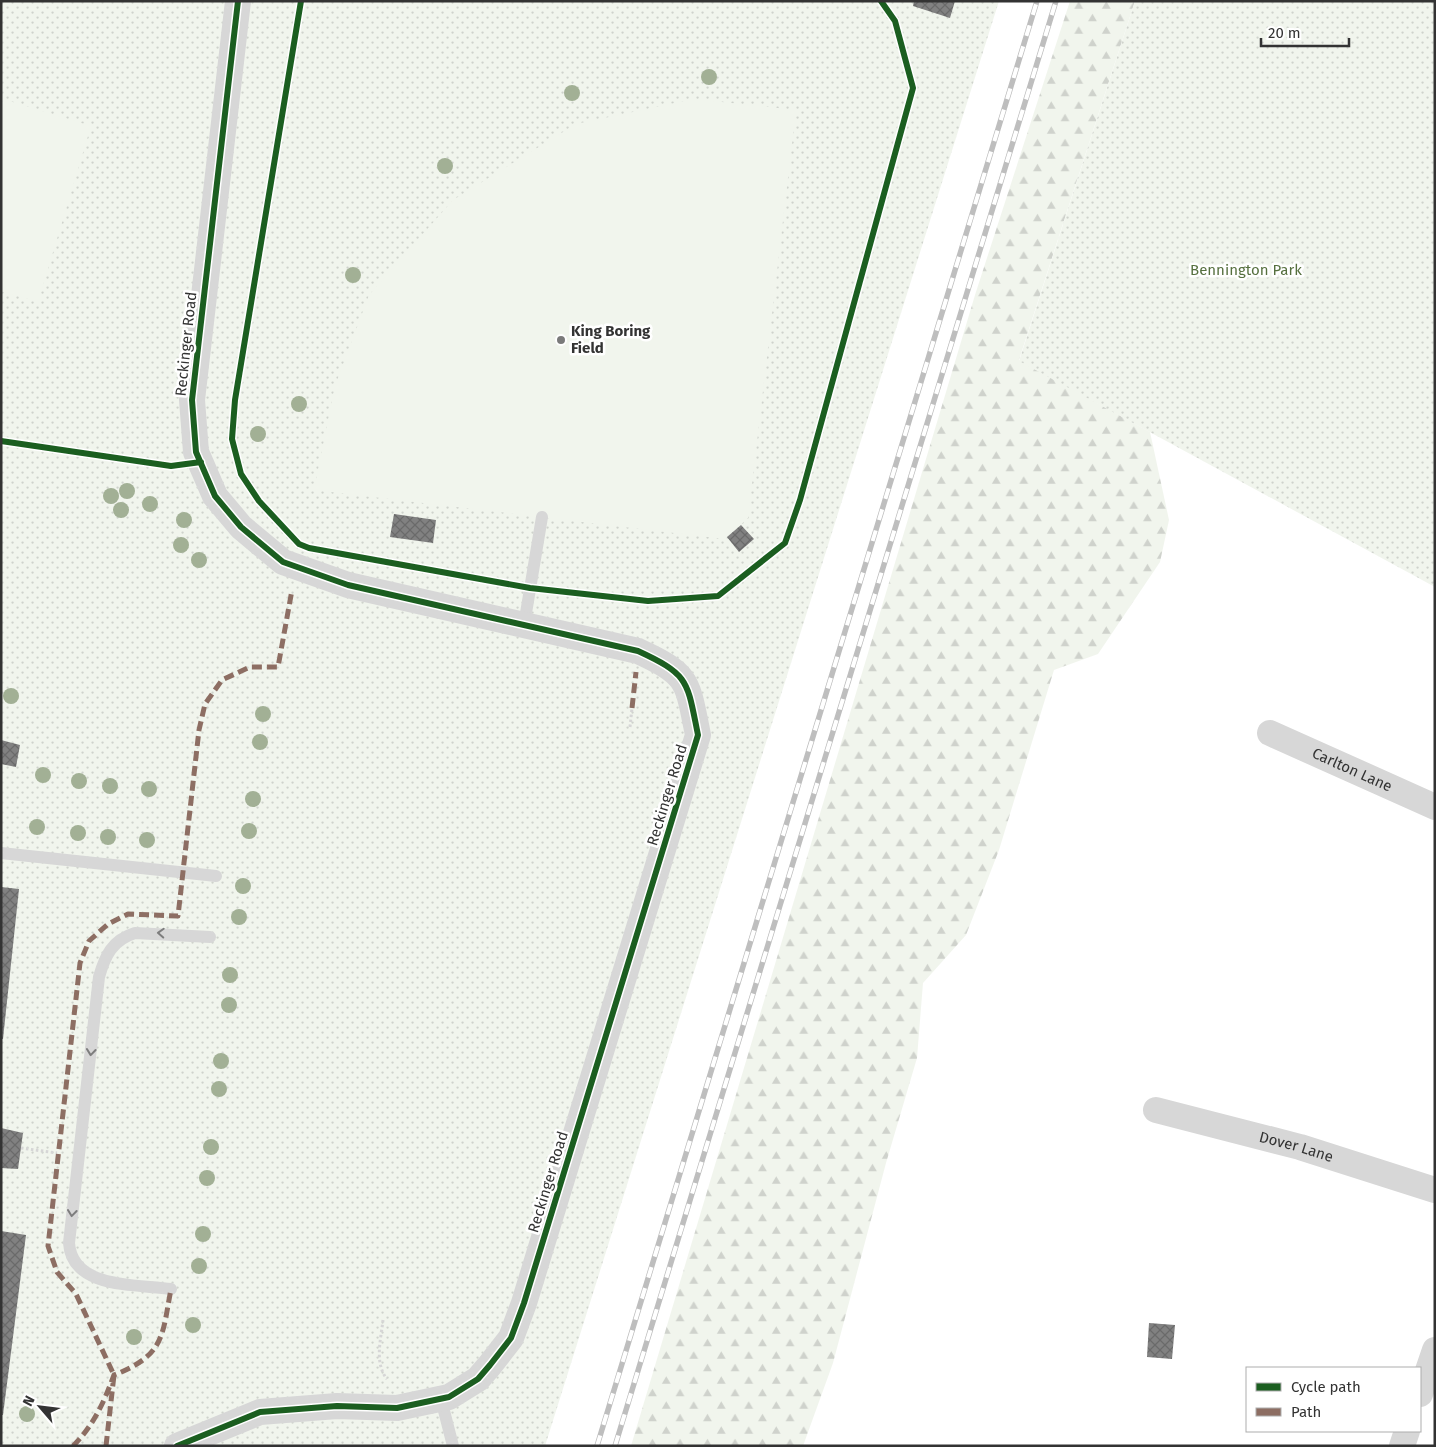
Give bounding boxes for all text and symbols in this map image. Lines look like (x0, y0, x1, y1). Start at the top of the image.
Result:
scale bar (1261, 15, 1348, 47)
text: 20 m (1268, 24, 1301, 42)
park label: Bennington Park (1190, 261, 1302, 279)
street label: Reckinger Road (172, 291, 200, 397)
place label: King Boring Field (571, 322, 651, 357)
marker: King Boring Field (555, 334, 567, 346)
street label: Reckinger Road (643, 742, 691, 848)
street label: Carlton Lane (1309, 744, 1395, 796)
one-way arrow (157, 928, 165, 939)
one-way arrow (86, 1048, 97, 1056)
street label: Dover Lane (1257, 1128, 1336, 1166)
street label: Reckinger Road (524, 1129, 572, 1235)
one-way arrow (67, 1210, 78, 1218)
legend (1246, 1367, 1421, 1432)
text: Cycle path (1291, 1378, 1361, 1396)
north arrow (15, 1382, 65, 1432)
text: N (19, 1393, 39, 1409)
text: Path (1291, 1403, 1321, 1421)

